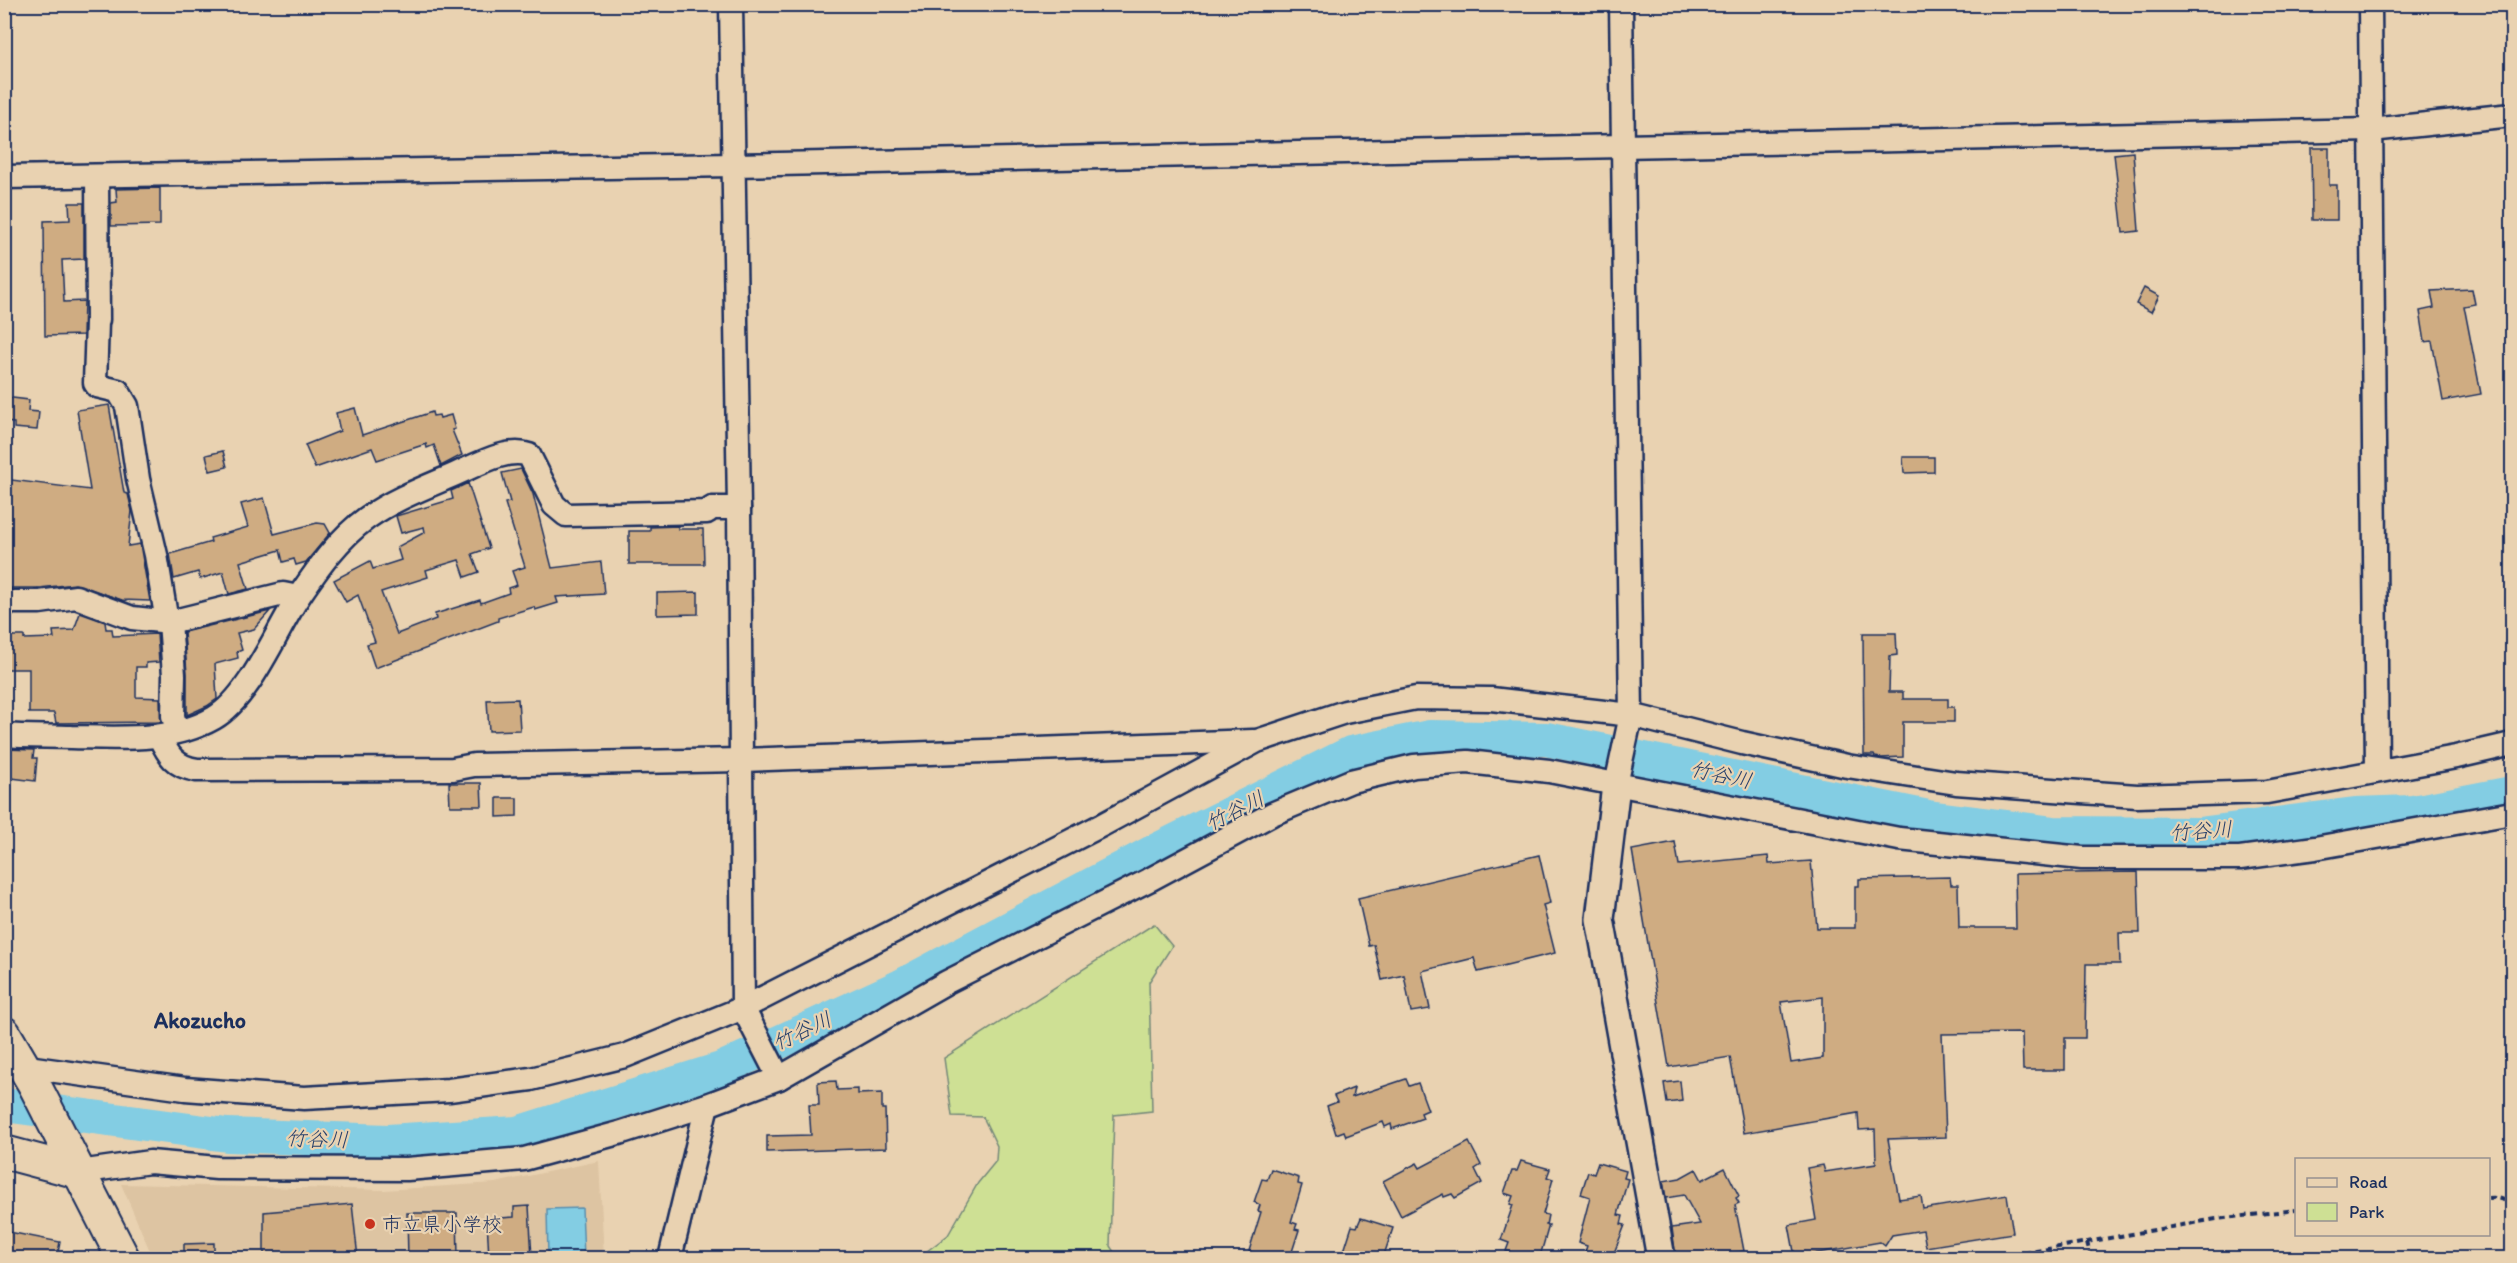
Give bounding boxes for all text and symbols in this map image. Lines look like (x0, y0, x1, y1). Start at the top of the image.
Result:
water label: 竹谷川 (1688, 756, 1755, 793)
water label: 竹谷川 (1201, 785, 1269, 836)
water label: 竹谷川 (2169, 816, 2233, 845)
water label: 竹谷川 (768, 1006, 836, 1055)
district label: Akozucho (153, 1007, 246, 1034)
water label: 竹谷川 (285, 1125, 349, 1152)
legend (2295, 1158, 2490, 1236)
text: Road (2349, 1171, 2388, 1193)
text: Park (2349, 1201, 2384, 1223)
place label: 市立県小学校 (382, 1212, 502, 1236)
marker: 市立県小学校 (363, 1217, 377, 1231)

